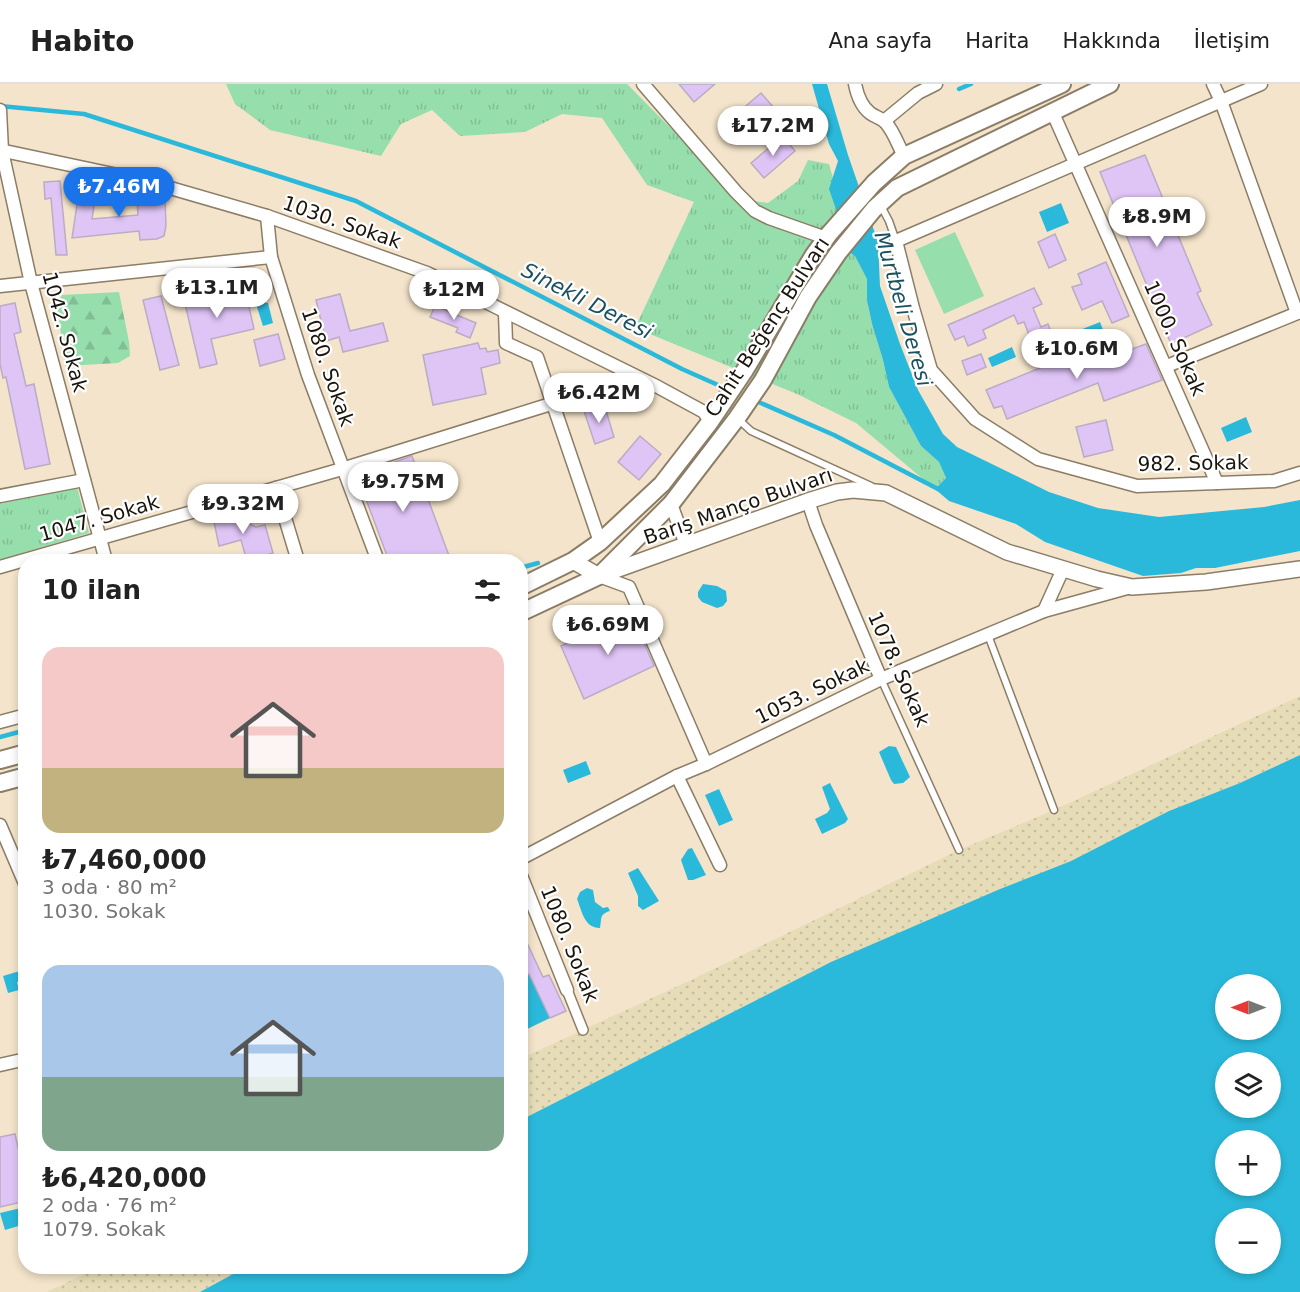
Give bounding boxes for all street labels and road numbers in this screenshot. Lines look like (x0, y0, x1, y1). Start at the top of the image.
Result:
street label: 1030. Sokak (280, 191, 405, 254)
street label: Cahit Beğenç Bulvarı (700, 233, 834, 421)
street label: 1042. Sokak (37, 269, 93, 395)
street label: 1000. Sokak (1139, 277, 1211, 400)
street label: 1080. Sokak (297, 305, 360, 430)
street label: 982. Sokak (1137, 450, 1249, 476)
street label: Barış Manço Bulvarı (640, 462, 836, 550)
street label: 1047. Sokak (36, 489, 162, 547)
street label: 1078. Sokak (863, 608, 935, 731)
street label: 1053. Sokak (751, 653, 873, 729)
street label: 1080. Sokak (536, 882, 604, 1006)

